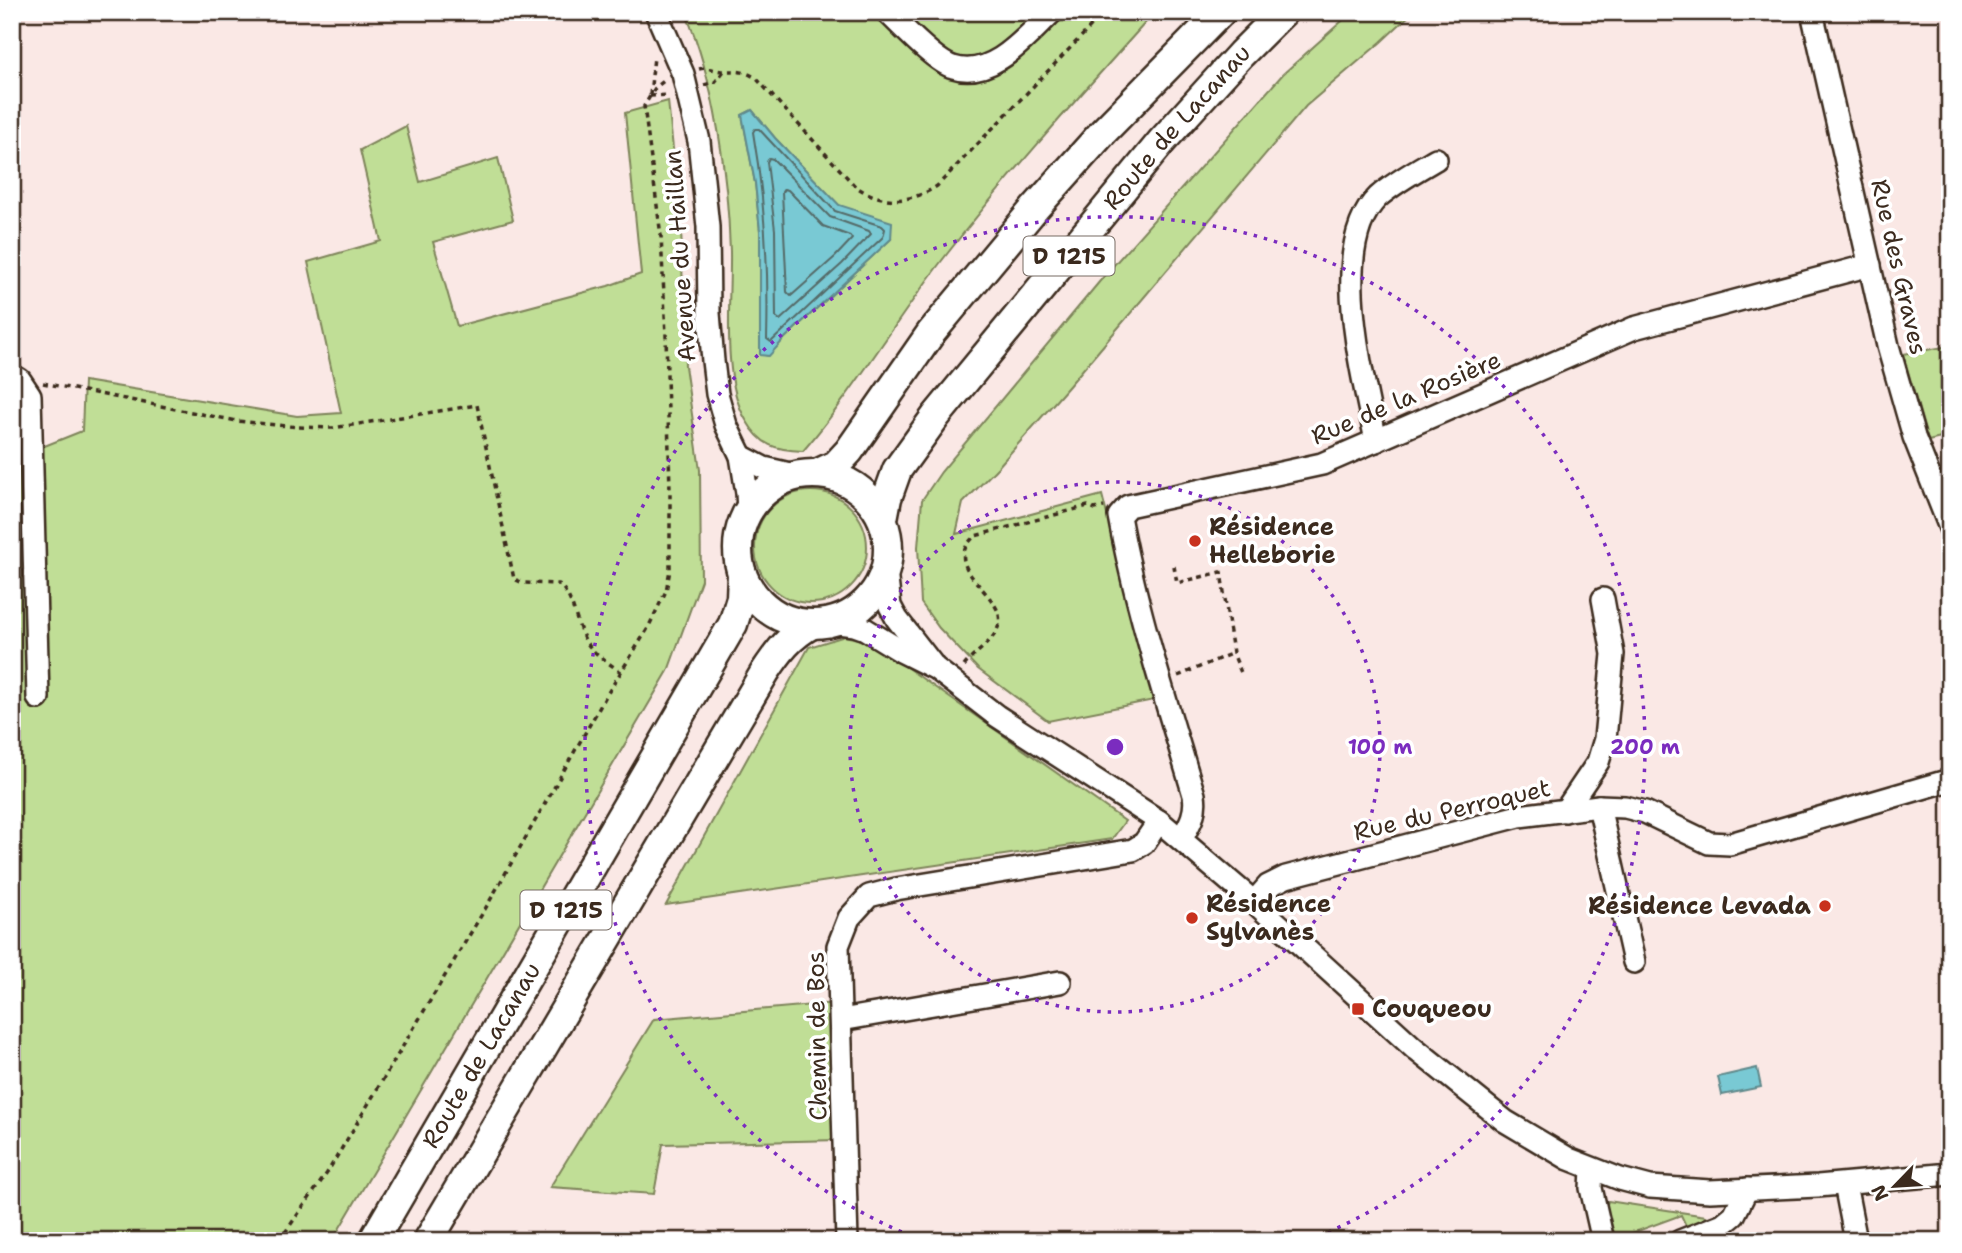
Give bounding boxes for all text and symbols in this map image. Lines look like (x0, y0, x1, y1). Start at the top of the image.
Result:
street label: Route de Lacanau (1096, 37, 1258, 217)
street label: Avenue du Haillan (657, 149, 703, 363)
street label: Rue des Graves (1863, 176, 1935, 358)
road number: D 1215 (1024, 236, 1114, 276)
street label: Rue de la Rosière (1306, 344, 1506, 452)
place label: Résidence Helleborie (1209, 511, 1336, 571)
marker: Résidence Helleborie (1187, 533, 1203, 549)
text: 100 m (1348, 733, 1412, 761)
text: 200 m (1610, 733, 1680, 761)
centre of rings (1103, 735, 1127, 759)
street label: Rue du Perroquet (1350, 772, 1554, 848)
place label: Résidence Sylvanès (1206, 888, 1331, 948)
road number: D 1215 (520, 890, 612, 930)
place label: Résidence Levada (1588, 890, 1812, 922)
marker: Résidence Levada (1817, 898, 1833, 914)
marker: Résidence Sylvanès (1184, 910, 1200, 926)
street label: Chemin de Bos (800, 951, 834, 1121)
street label: Route de Lacanau (415, 957, 548, 1154)
place label: Couqueou (1372, 993, 1492, 1025)
marker: Couqueou (1350, 1001, 1366, 1017)
north arrow (1860, 1152, 1930, 1222)
text: N (1866, 1181, 1895, 1205)

